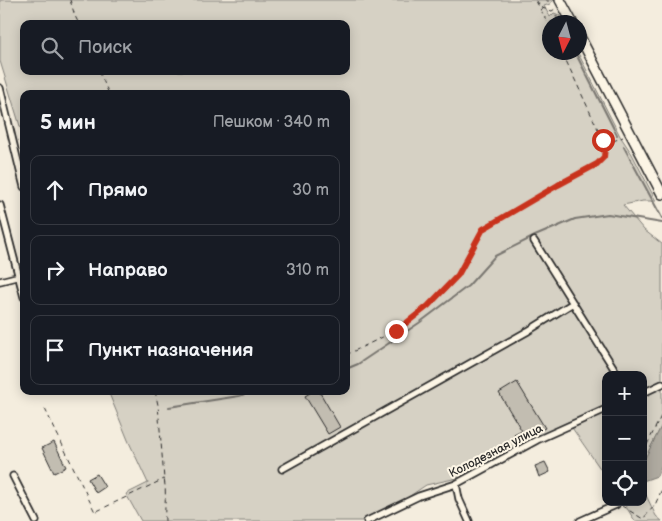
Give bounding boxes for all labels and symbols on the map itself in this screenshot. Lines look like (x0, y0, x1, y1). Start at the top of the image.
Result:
north arrow (542, 15, 587, 60)
route start (592, 129, 615, 152)
route end (385, 320, 408, 343)
street label: Колодезная улица (447, 421, 545, 481)

